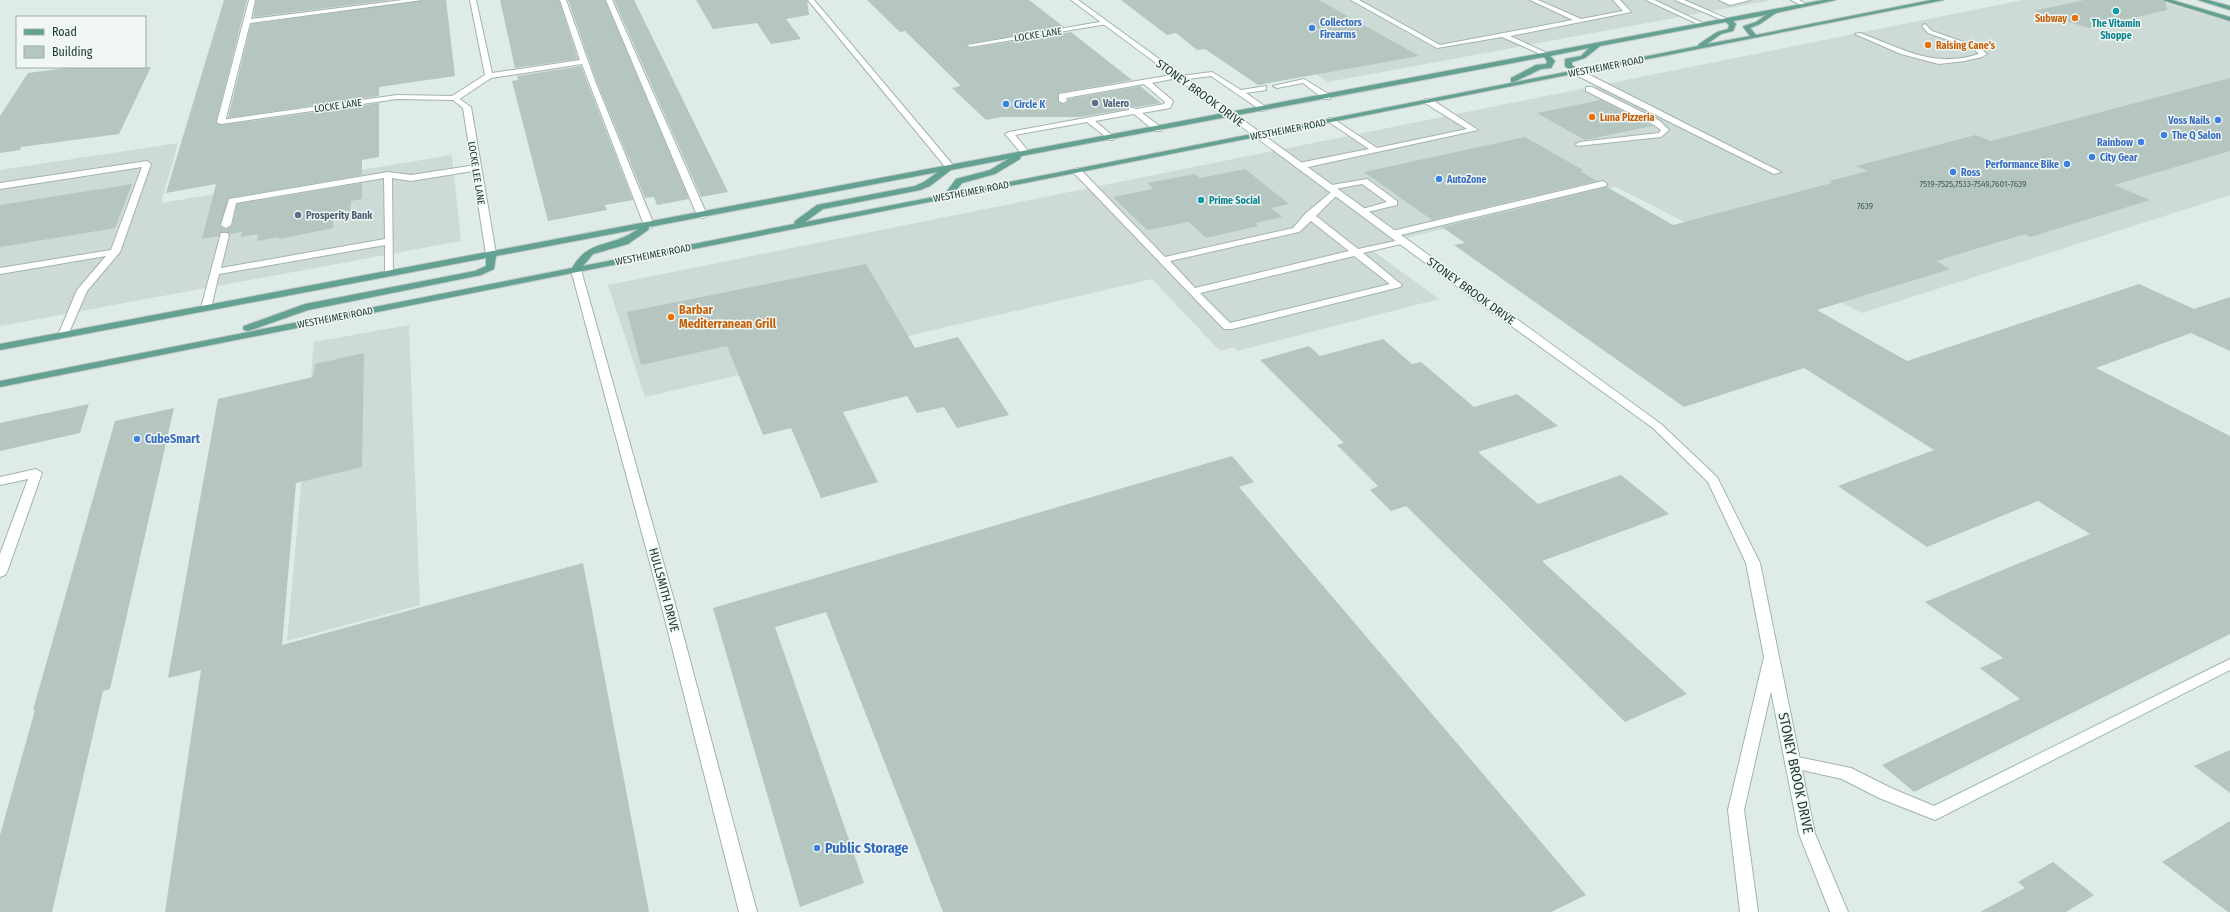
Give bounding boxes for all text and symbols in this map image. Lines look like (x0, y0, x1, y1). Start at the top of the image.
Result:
marker: The Vitamin Shoppe (2111, 6, 2121, 16)
place label: Subway (2035, 13, 2067, 25)
marker: Subway (2070, 13, 2080, 23)
legend (16, 16, 146, 68)
place label: Collectors Firearms (1320, 17, 1362, 41)
place label: The Vitamin Shoppe (2092, 18, 2140, 42)
marker: Collectors Firearms (1307, 23, 1317, 33)
text: Road (52, 25, 77, 39)
street label: LOCKE LANE (1013, 25, 1063, 45)
marker: Raising Cane's (1923, 40, 1933, 50)
place label: Raising Cane's (1936, 40, 1996, 52)
text: Building (52, 45, 93, 59)
street label: WESTHEIMER ROAD (1567, 54, 1645, 80)
street label: STONEY BROOK DRIVE (1153, 56, 1247, 130)
street label: LOCKE LANE (313, 97, 363, 115)
marker: Valero (1090, 98, 1100, 108)
place label: Valero (1102, 98, 1130, 110)
marker: Circle K (1001, 99, 1011, 109)
place label: Circle K (1014, 99, 1045, 111)
marker: Luna Pizzeria (1587, 112, 1597, 122)
place label: Luna Pizzeria (1600, 112, 1655, 124)
place label: Voss Nails (2167, 115, 2211, 127)
marker: Voss Nails (2213, 115, 2223, 125)
street label: WESTHEIMER ROAD (1249, 117, 1327, 143)
marker: The Q Salon (2159, 130, 2169, 140)
place label: The Q Salon (2172, 130, 2221, 142)
place label: Rainbow (2097, 137, 2133, 149)
marker: Rainbow (2136, 137, 2146, 147)
street label: LOCKE LEE LANE (465, 140, 487, 206)
marker: City Gear (2087, 152, 2097, 162)
place label: City Gear (2100, 152, 2138, 164)
place label: Performance Bike (1986, 159, 2059, 171)
marker: Performance Bike (2062, 159, 2072, 169)
marker: Ross (1948, 167, 1958, 177)
place label: Ross (1961, 167, 1981, 179)
marker: AutoZone (1434, 174, 1444, 184)
place label: AutoZone (1446, 174, 1487, 186)
street label: WESTHEIMER ROAD (932, 179, 1010, 205)
house number: 7519-7525,7533-7549,7601-7639 (1920, 179, 2026, 189)
marker: Prime Social (1196, 195, 1206, 205)
place label: Prime Social (1209, 195, 1261, 207)
house number: 7639 (1857, 201, 1873, 211)
marker: Prosperity Bank (293, 210, 303, 220)
place label: Prosperity Bank (306, 210, 373, 222)
street label: WESTHEIMER ROAD (614, 242, 692, 268)
street label: STONEY BROOK DRIVE (1424, 254, 1518, 328)
place label: Barbar Mediterranean Grill (679, 303, 777, 331)
street label: WESTHEIMER ROAD (296, 305, 374, 331)
marker: Barbar Mediterranean Grill (666, 312, 676, 322)
place label: CubeSmart (145, 432, 201, 446)
marker: CubeSmart (132, 434, 142, 444)
street label: HULLSMITH DRIVE (646, 546, 682, 634)
street label: STONEY BROOK DRIVE (1774, 711, 1817, 836)
place label: Public Storage (825, 840, 908, 857)
marker: Public Storage (812, 843, 822, 853)

